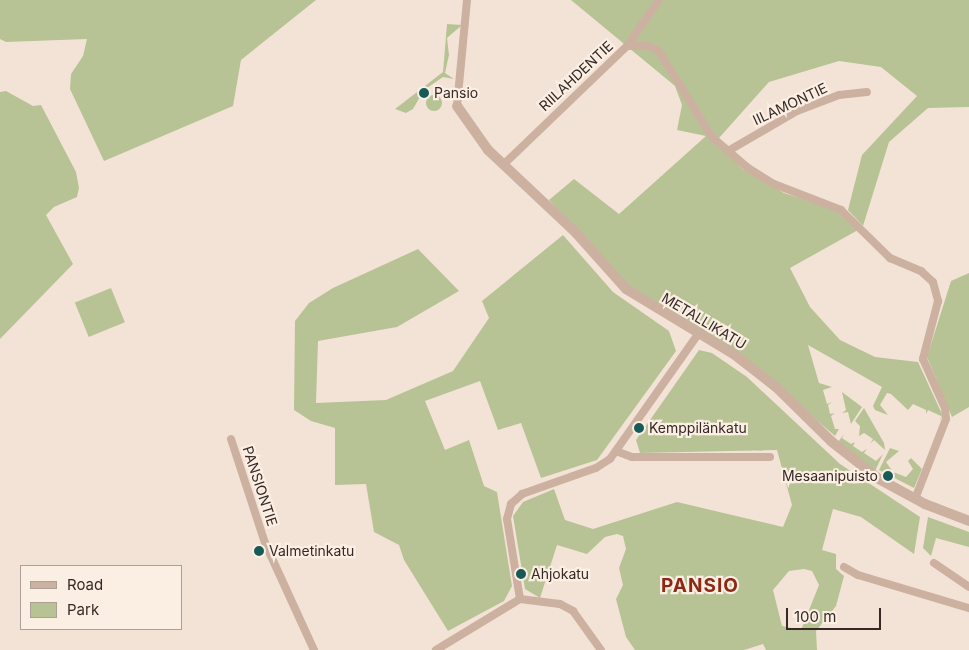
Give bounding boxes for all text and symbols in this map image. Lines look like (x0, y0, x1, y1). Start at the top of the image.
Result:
street label: RIILAHDENTIE (536, 38, 616, 114)
street label: IILAMONTIE (750, 79, 830, 129)
place label: Pansio (434, 85, 478, 101)
marker: Pansio (418, 87, 430, 99)
street label: METALLIKATU (659, 289, 749, 353)
place label: Kemppilänkatu (649, 420, 747, 436)
marker: Kemppilänkatu (633, 422, 645, 434)
street label: PANSIONTIE (239, 444, 281, 528)
place label: Mesaanipuisto (782, 468, 878, 484)
marker: Mesaanipuisto (882, 470, 894, 482)
place label: Valmetinkatu (269, 543, 354, 559)
marker: Valmetinkatu (253, 545, 265, 557)
legend (20, 565, 182, 630)
place label: Ahjokatu (531, 566, 589, 582)
marker: Ahjokatu (515, 568, 527, 580)
text: Road (67, 575, 103, 594)
district label: PANSIO (660, 575, 740, 597)
scale bar (789, 598, 884, 630)
text: Park (67, 600, 99, 619)
text: 100 m (794, 607, 836, 626)

